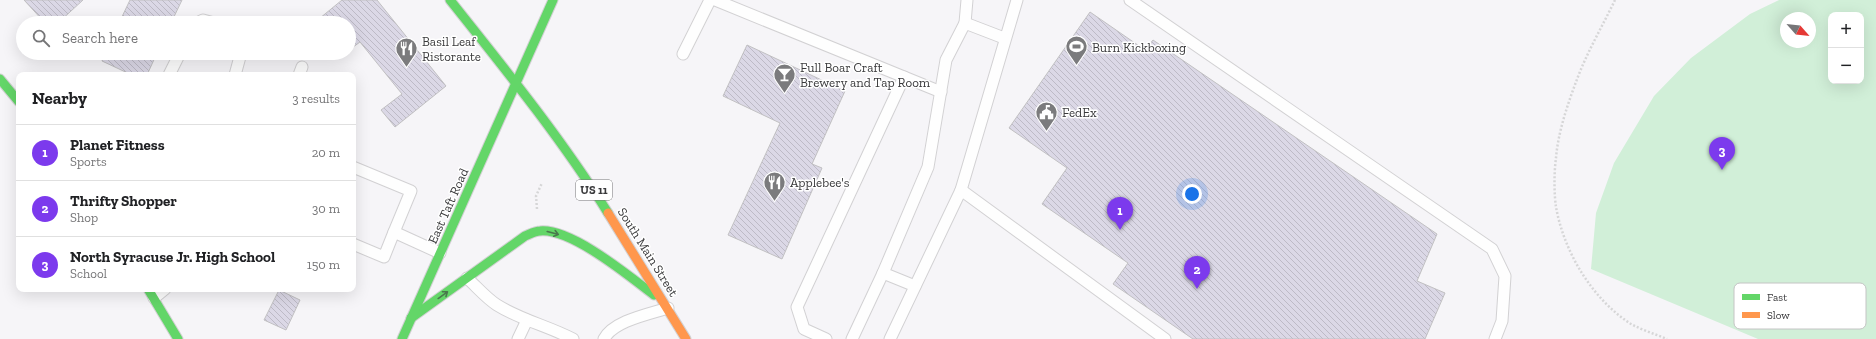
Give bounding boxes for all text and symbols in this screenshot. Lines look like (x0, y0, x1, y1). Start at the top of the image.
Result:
north arrow (1780, 12, 1816, 48)
map controls (1828, 12, 1864, 84)
button: + (1828, 12, 1864, 48)
search box (16, 16, 356, 60)
icon: search (30, 27, 52, 49)
text: Search here (62, 29, 138, 47)
place label: Basil Leaf Ristorante (422, 34, 481, 64)
sports icon: Burn Kickboxing (1064, 34, 1090, 67)
restaurant icon: Basil Leaf Ristorante (393, 35, 419, 68)
place label: Burn Kickboxing (1092, 40, 1186, 55)
button: − (1828, 48, 1864, 84)
place label: Full Boar Craft Brewery and Tap Room (800, 60, 931, 90)
bar icon: Full Boar Craft Brewery and Tap Room (771, 61, 797, 94)
text: Nearby (32, 88, 87, 108)
text: 3 results (292, 91, 340, 106)
public building icon: FedEx (1033, 99, 1059, 132)
place label: FedEx (1062, 105, 1097, 120)
text: Planet Fitness (70, 136, 165, 154)
pin: 3 (1709, 137, 1735, 170)
text: 1 (42, 145, 48, 160)
text: 20 m (312, 145, 340, 160)
text: Sports (70, 154, 107, 169)
street label: East Taft Road (425, 166, 471, 246)
restaurant icon: Applebee's (762, 169, 788, 202)
place label: Applebee's (790, 175, 850, 190)
road number: US 11 (576, 180, 612, 200)
your location (1182, 184, 1202, 204)
text: Thrifty Shopper (70, 192, 177, 210)
pin: 1 (1107, 197, 1133, 230)
text: 2 (42, 201, 48, 216)
text: 30 m (312, 201, 340, 216)
street label: South Main Street (615, 205, 681, 299)
text: Shop (70, 210, 98, 225)
one-way arrow (546, 230, 559, 237)
text: North Syracuse Jr. High School (70, 248, 275, 266)
pin: 2 (1184, 256, 1210, 289)
text: 3 (42, 257, 48, 272)
text: 150 m (307, 257, 340, 272)
text: School (70, 266, 107, 281)
legend (1734, 283, 1866, 329)
one-way arrow (437, 291, 448, 299)
text: Fast (1767, 291, 1788, 304)
text: Slow (1767, 309, 1790, 322)

